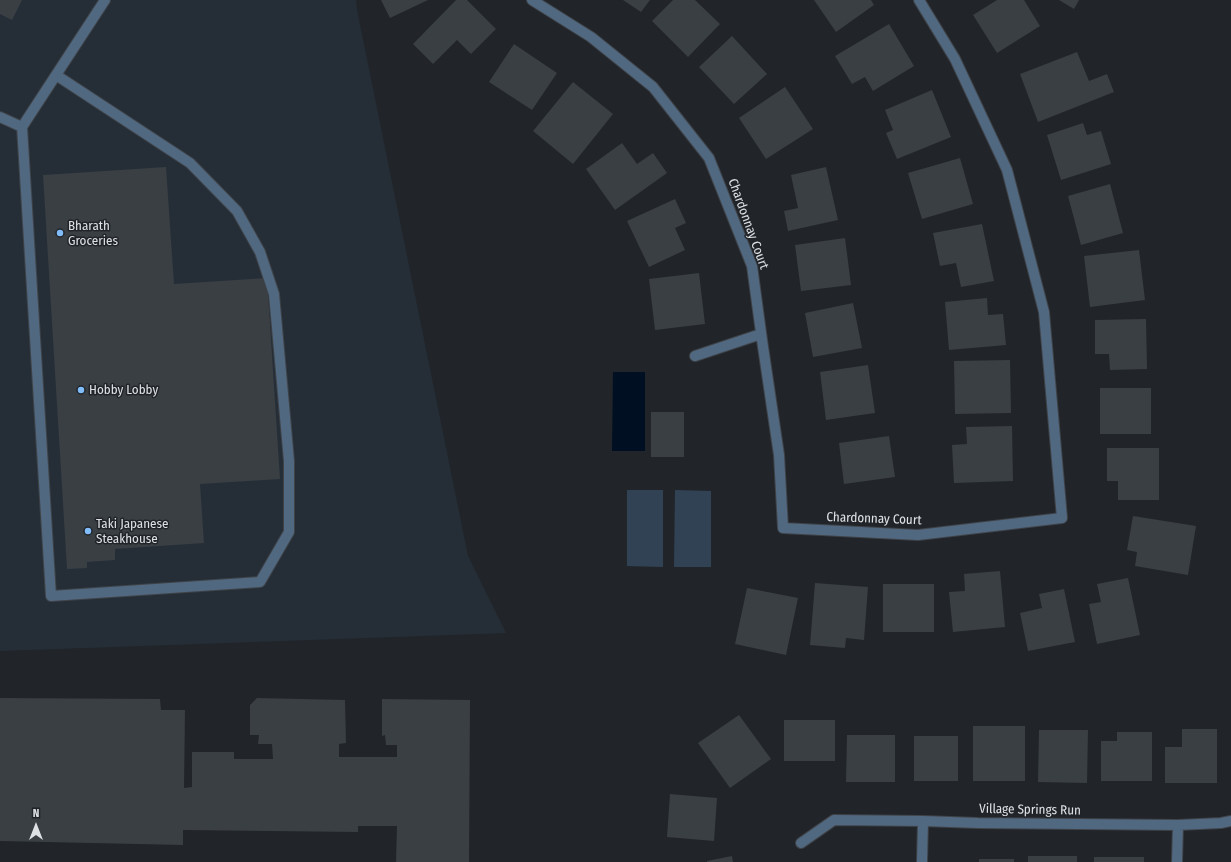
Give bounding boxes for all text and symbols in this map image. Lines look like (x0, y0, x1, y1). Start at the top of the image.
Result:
street label: Chardonnay Court (724, 177, 772, 271)
place label: Bharath Groceries (68, 218, 118, 249)
marker: Bharath Groceries (55, 228, 65, 238)
place label: Hobby Lobby (89, 382, 158, 398)
marker: Hobby Lobby (76, 385, 86, 395)
street label: Chardonnay Court (826, 510, 922, 528)
place label: Taki Japanese Steakhouse (96, 516, 168, 547)
marker: Taki Japanese Steakhouse (83, 526, 93, 536)
street label: Village Springs Run (979, 801, 1081, 819)
north arrow (16, 806, 56, 846)
text: N (33, 807, 39, 820)

